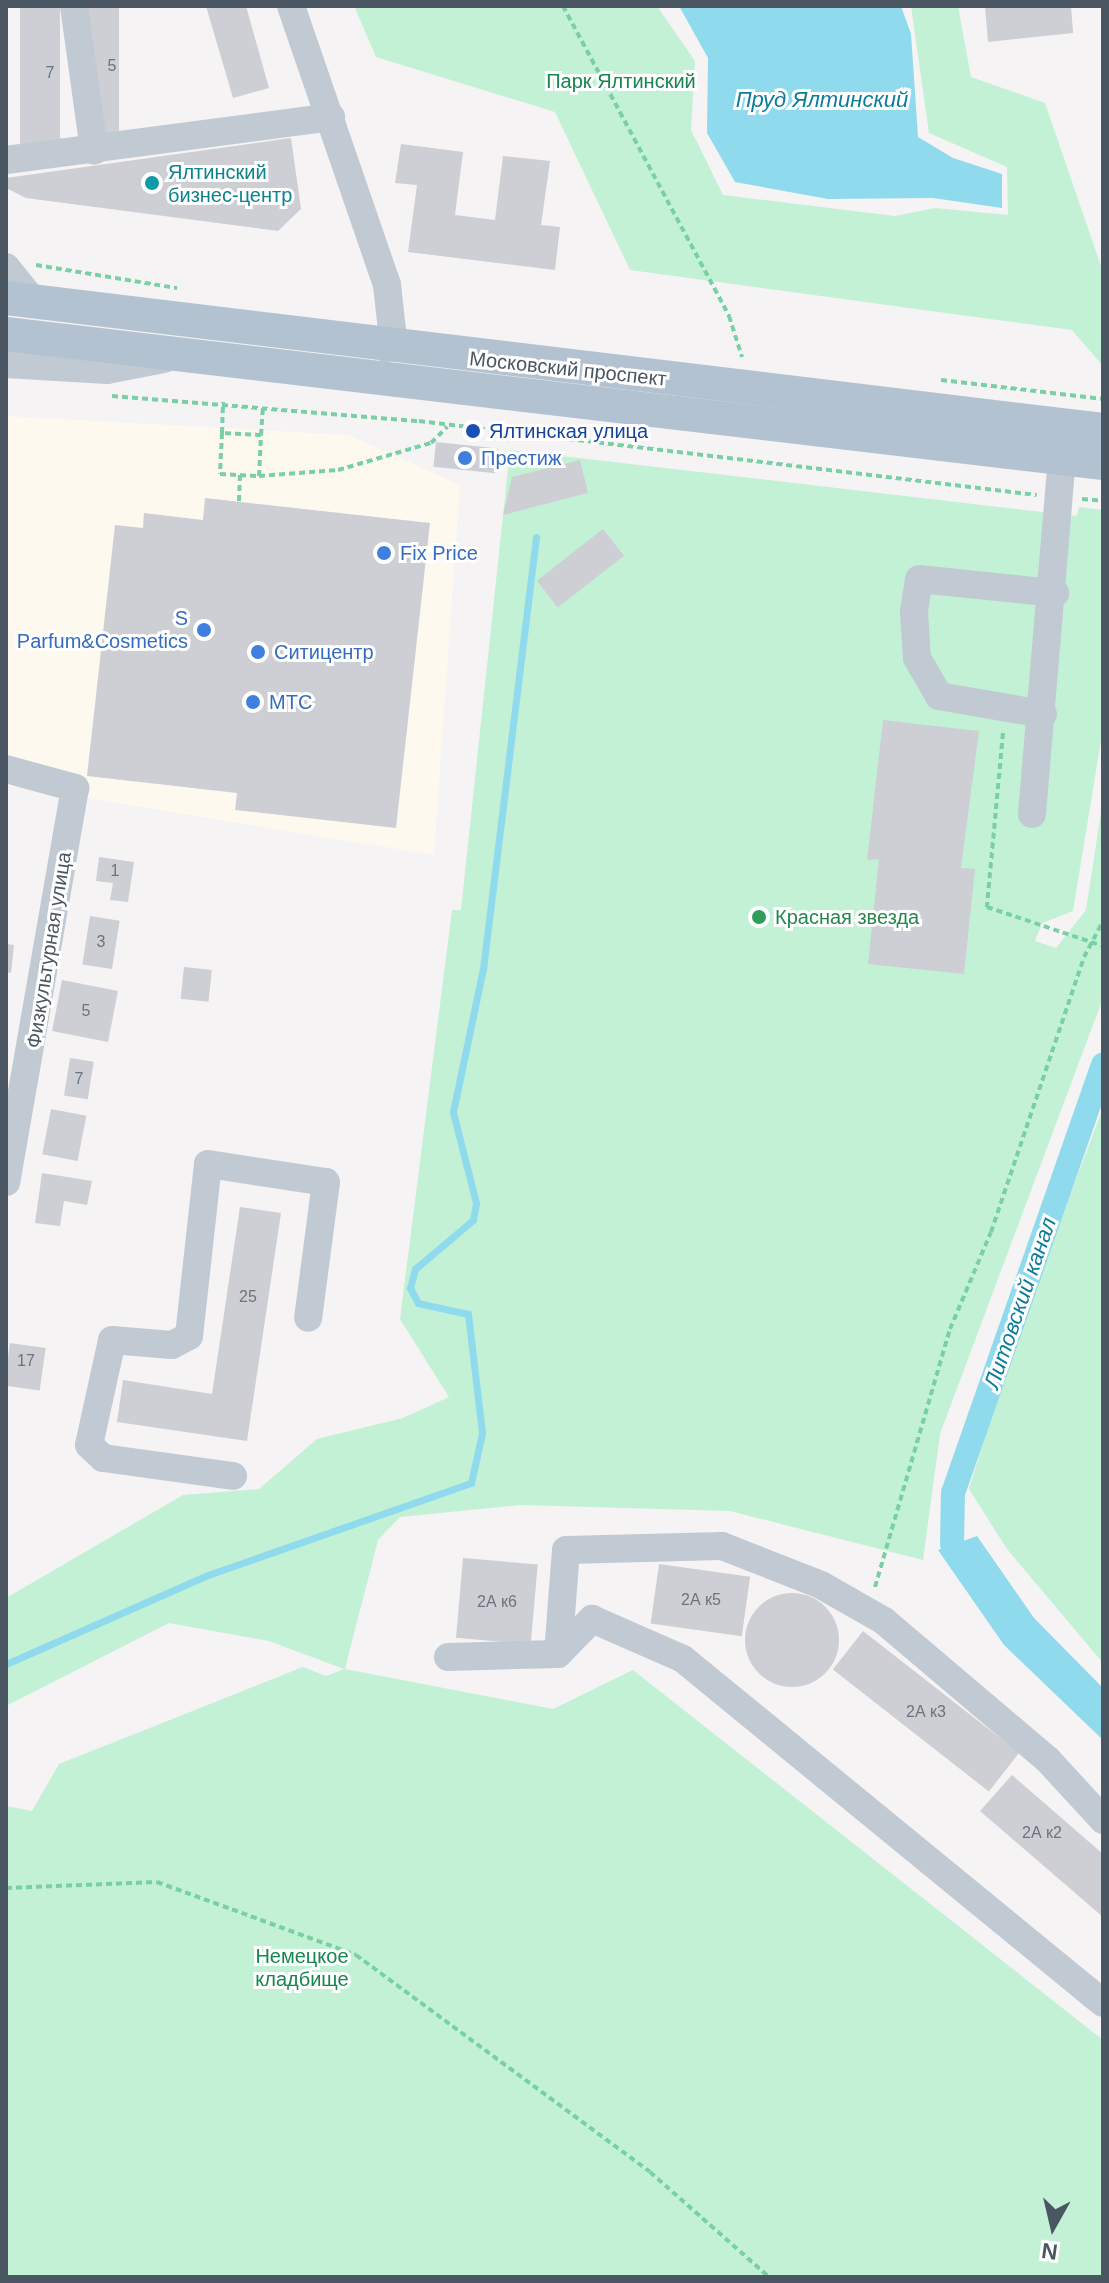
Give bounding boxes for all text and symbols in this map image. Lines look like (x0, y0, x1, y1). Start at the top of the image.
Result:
house number: 5 (108, 56, 116, 76)
house number: 7 (46, 63, 54, 83)
park label: Парк Ялтинский (546, 69, 696, 93)
water label: Пруд Ялтинский (736, 87, 908, 113)
place label: Ялтинский бизнес-центр (168, 160, 292, 207)
marker: Ялтинский бизнес-центр (143, 174, 161, 192)
street label: Московский проспект (468, 347, 668, 391)
place label: Ялтинская улица (489, 419, 648, 443)
marker: Ялтинская улица (464, 422, 482, 440)
place label: Престиж (481, 446, 561, 470)
marker: Престиж (456, 449, 474, 467)
place label: Fix Price (400, 541, 478, 565)
marker: Fix Price (375, 544, 393, 562)
place label: S Parfum&Cosmetics (17, 606, 188, 653)
marker: S Parfum&Cosmetics (195, 621, 213, 639)
place label: Ситицентр (274, 640, 374, 664)
marker: Ситицентр (249, 643, 267, 661)
place label: МТС (269, 690, 312, 714)
marker: МТС (244, 693, 262, 711)
street label: Физкультурная улица (22, 850, 76, 1050)
house number: 1 (111, 861, 119, 881)
place label: Красная звезда (775, 905, 919, 929)
marker: Красная звезда (750, 908, 768, 926)
house number: 3 (97, 932, 105, 952)
house number: 5 (82, 1001, 90, 1021)
house number: 7 (75, 1069, 83, 1089)
water label: Литовский канал (978, 1214, 1062, 1392)
house number: 25 (239, 1287, 257, 1307)
house number: 17 (17, 1351, 35, 1371)
house number: 2А к5 (681, 1590, 721, 1610)
house number: 2А к6 (477, 1592, 517, 1612)
house number: 2А к3 (906, 1702, 946, 1722)
house number: 2А к2 (1022, 1823, 1062, 1843)
park label: Немецкое кладбище (255, 1944, 349, 1991)
north arrow (1013, 2187, 1093, 2267)
text: N (1040, 2238, 1059, 2265)

